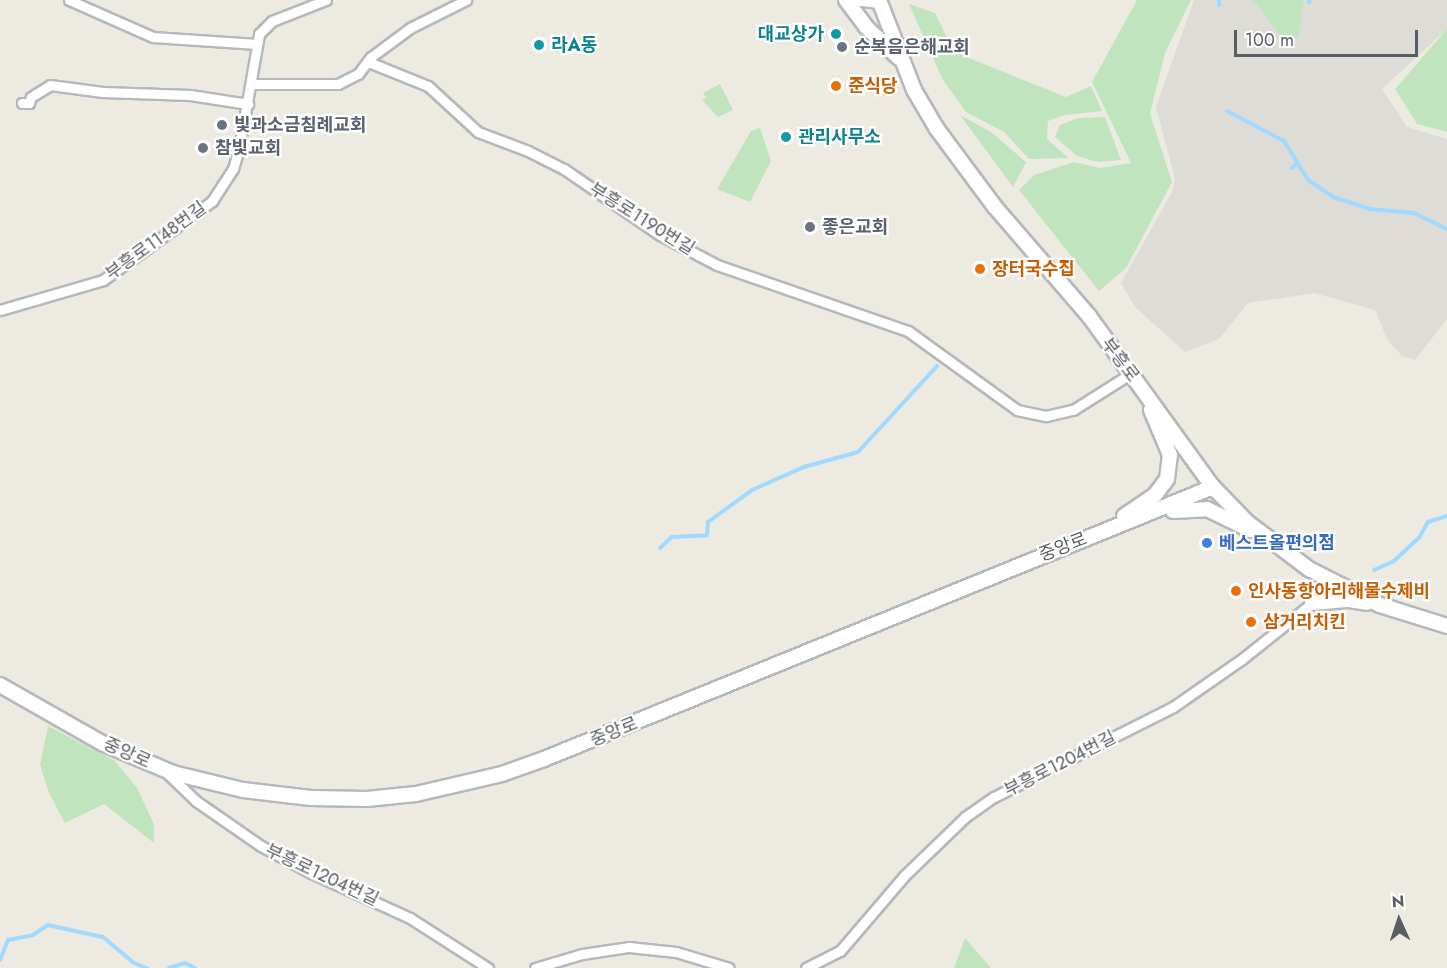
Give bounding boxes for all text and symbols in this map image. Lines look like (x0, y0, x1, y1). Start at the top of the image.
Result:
scale bar (1237, 18, 1422, 56)
place label: 대교상가 (758, 23, 824, 45)
marker: 대교상가 (829, 27, 843, 41)
text: 100 m (1245, 27, 1294, 53)
place label: 라A동 (551, 34, 597, 56)
place label: 순복음은해교회 (854, 36, 970, 58)
marker: 라A동 (532, 38, 546, 52)
marker: 순복음은해교회 (835, 40, 849, 54)
place label: 준식당 (848, 75, 898, 97)
marker: 준식당 (829, 79, 843, 93)
place label: 빛과소금침례교회 (234, 114, 366, 136)
marker: 빛과소금침례교회 (215, 118, 229, 132)
place label: 관리사무소 (798, 126, 881, 148)
marker: 관리사무소 (779, 130, 793, 144)
place label: 참빛교회 (215, 137, 281, 159)
marker: 참빛교회 (196, 141, 210, 155)
street label: 부흥로1190번길 (585, 178, 699, 260)
street label: 부흥로1148번길 (101, 197, 211, 285)
place label: 좋은교회 (822, 216, 888, 238)
marker: 좋은교회 (803, 220, 817, 234)
place label: 장터국수집 (992, 258, 1075, 280)
marker: 장터국수집 (973, 262, 987, 276)
street label: 부흥로 (1096, 334, 1144, 386)
street label: 중앙로 (1036, 528, 1090, 566)
place label: 베스트올편의점 (1219, 532, 1335, 554)
marker: 베스트올편의점 (1200, 536, 1214, 550)
place label: 인사동항아리해물수제비 (1248, 580, 1430, 602)
marker: 인사동항아리해물수제비 (1229, 584, 1243, 598)
place label: 삼거리치킨 (1263, 611, 1346, 633)
marker: 삼거리치킨 (1244, 615, 1258, 629)
street label: 중앙로 (587, 713, 641, 751)
street label: 부흥로1204번길 (1001, 727, 1119, 801)
street label: 중앙로 (100, 733, 154, 773)
street label: 부흥로1204번길 (262, 839, 382, 911)
north arrow (1369, 890, 1429, 950)
text: N (1391, 890, 1405, 913)

